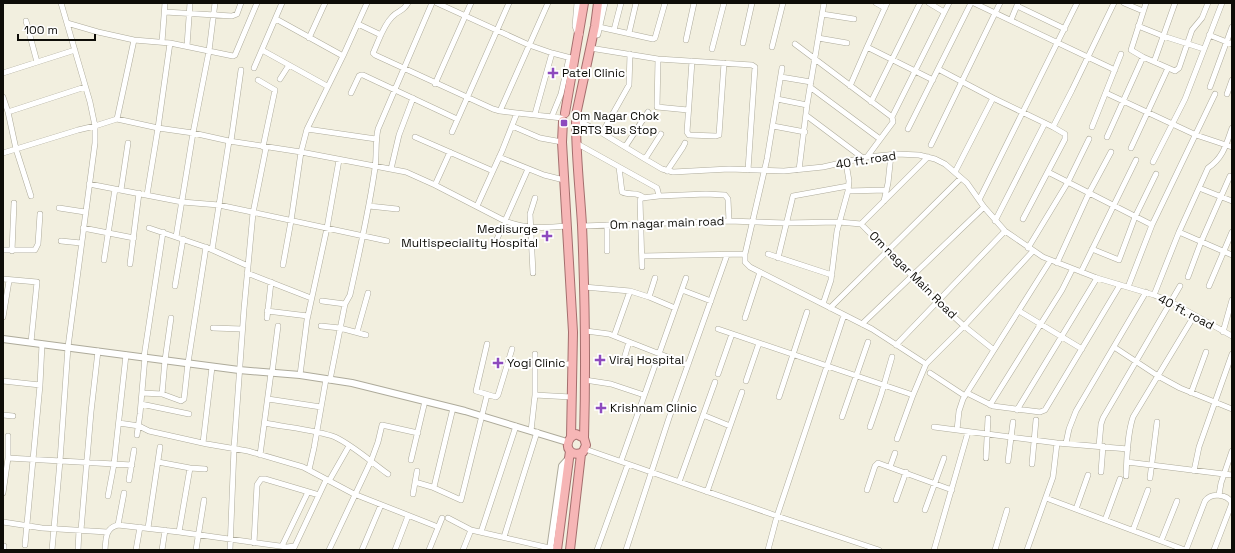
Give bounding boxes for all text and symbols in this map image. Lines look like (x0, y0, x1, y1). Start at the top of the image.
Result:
scale bar (18, 16, 95, 42)
text: 100 m (24, 22, 58, 38)
place label: Patel Clinic (562, 65, 625, 81)
marker: Patel Clinic (547, 67, 559, 79)
place label: Om Nagar Chok BRTS Bus Stop (572, 108, 660, 138)
marker: Om Nagar Chok BRTS Bus Stop (559, 118, 569, 128)
street label: 40 ft. road (835, 147, 897, 173)
street label: Om nagar main road (609, 213, 725, 233)
place label: Medisurge Multispeciality Hospital (401, 221, 538, 251)
street label: Om nagar Main Road (866, 228, 960, 322)
marker: Medisurge Multispeciality Hospital (541, 230, 553, 242)
street label: 40 ft. road (1155, 291, 1217, 333)
place label: Viraj Hospital (609, 352, 684, 368)
marker: Viraj Hospital (594, 354, 606, 366)
place label: Yogi Clinic (507, 355, 565, 371)
marker: Yogi Clinic (492, 357, 504, 369)
place label: Krishnam Clinic (610, 400, 697, 416)
marker: Krishnam Clinic (595, 402, 607, 414)

